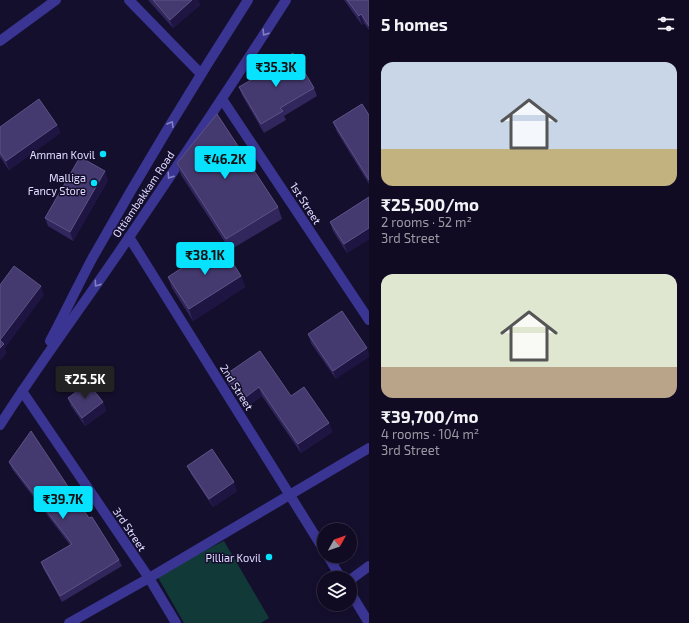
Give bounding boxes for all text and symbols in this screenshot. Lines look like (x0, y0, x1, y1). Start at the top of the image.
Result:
icon: filters (655, 13, 677, 35)
text: 5 homes (381, 14, 448, 34)
one-way arrow (262, 29, 270, 36)
pin: ₹35.3K (243, 54, 309, 88)
text: ₹35.3K (255, 59, 297, 75)
icon: home (493, 88, 565, 160)
one-way arrow (166, 121, 174, 128)
pin: ₹46.2K (192, 146, 258, 180)
place label: Amman Kovil (30, 148, 96, 161)
street label: Ottiambakkam Road (109, 148, 177, 240)
marker: Amman Kovil (98, 149, 108, 159)
text: ₹46.2K (204, 151, 246, 167)
place label: Malliga Fancy Store (28, 171, 86, 197)
one-way arrow (167, 172, 175, 179)
marker: Malliga Fancy Store (89, 178, 99, 188)
street label: 1st Street (288, 180, 324, 226)
text: ₹25,500/mo (381, 194, 479, 214)
text: 2 rooms · 52 m² (381, 214, 472, 230)
text: 3rd Street (381, 230, 440, 246)
pin: ₹38.1K (172, 242, 238, 276)
text: ₹38.1K (185, 247, 225, 263)
one-way arrow (95, 279, 102, 286)
icon: home (493, 300, 565, 372)
street label: 2nd Street (218, 362, 256, 412)
pin: ₹25.5K (52, 366, 118, 400)
text: ₹25.5K (64, 371, 106, 387)
text: ₹39,700/mo (381, 406, 479, 426)
text: 4 rooms · 104 m² (381, 426, 479, 442)
text: 3rd Street (381, 442, 440, 458)
pin: ₹39.7K (30, 486, 96, 520)
text: ₹39.7K (43, 491, 83, 507)
street label: 3rd Street (111, 505, 149, 553)
north arrow (317, 523, 357, 563)
map controls (317, 523, 357, 611)
place label: Pilliar Kovil (205, 551, 262, 564)
marker: Pilliar Kovil (264, 552, 274, 562)
button: layers (317, 571, 357, 611)

